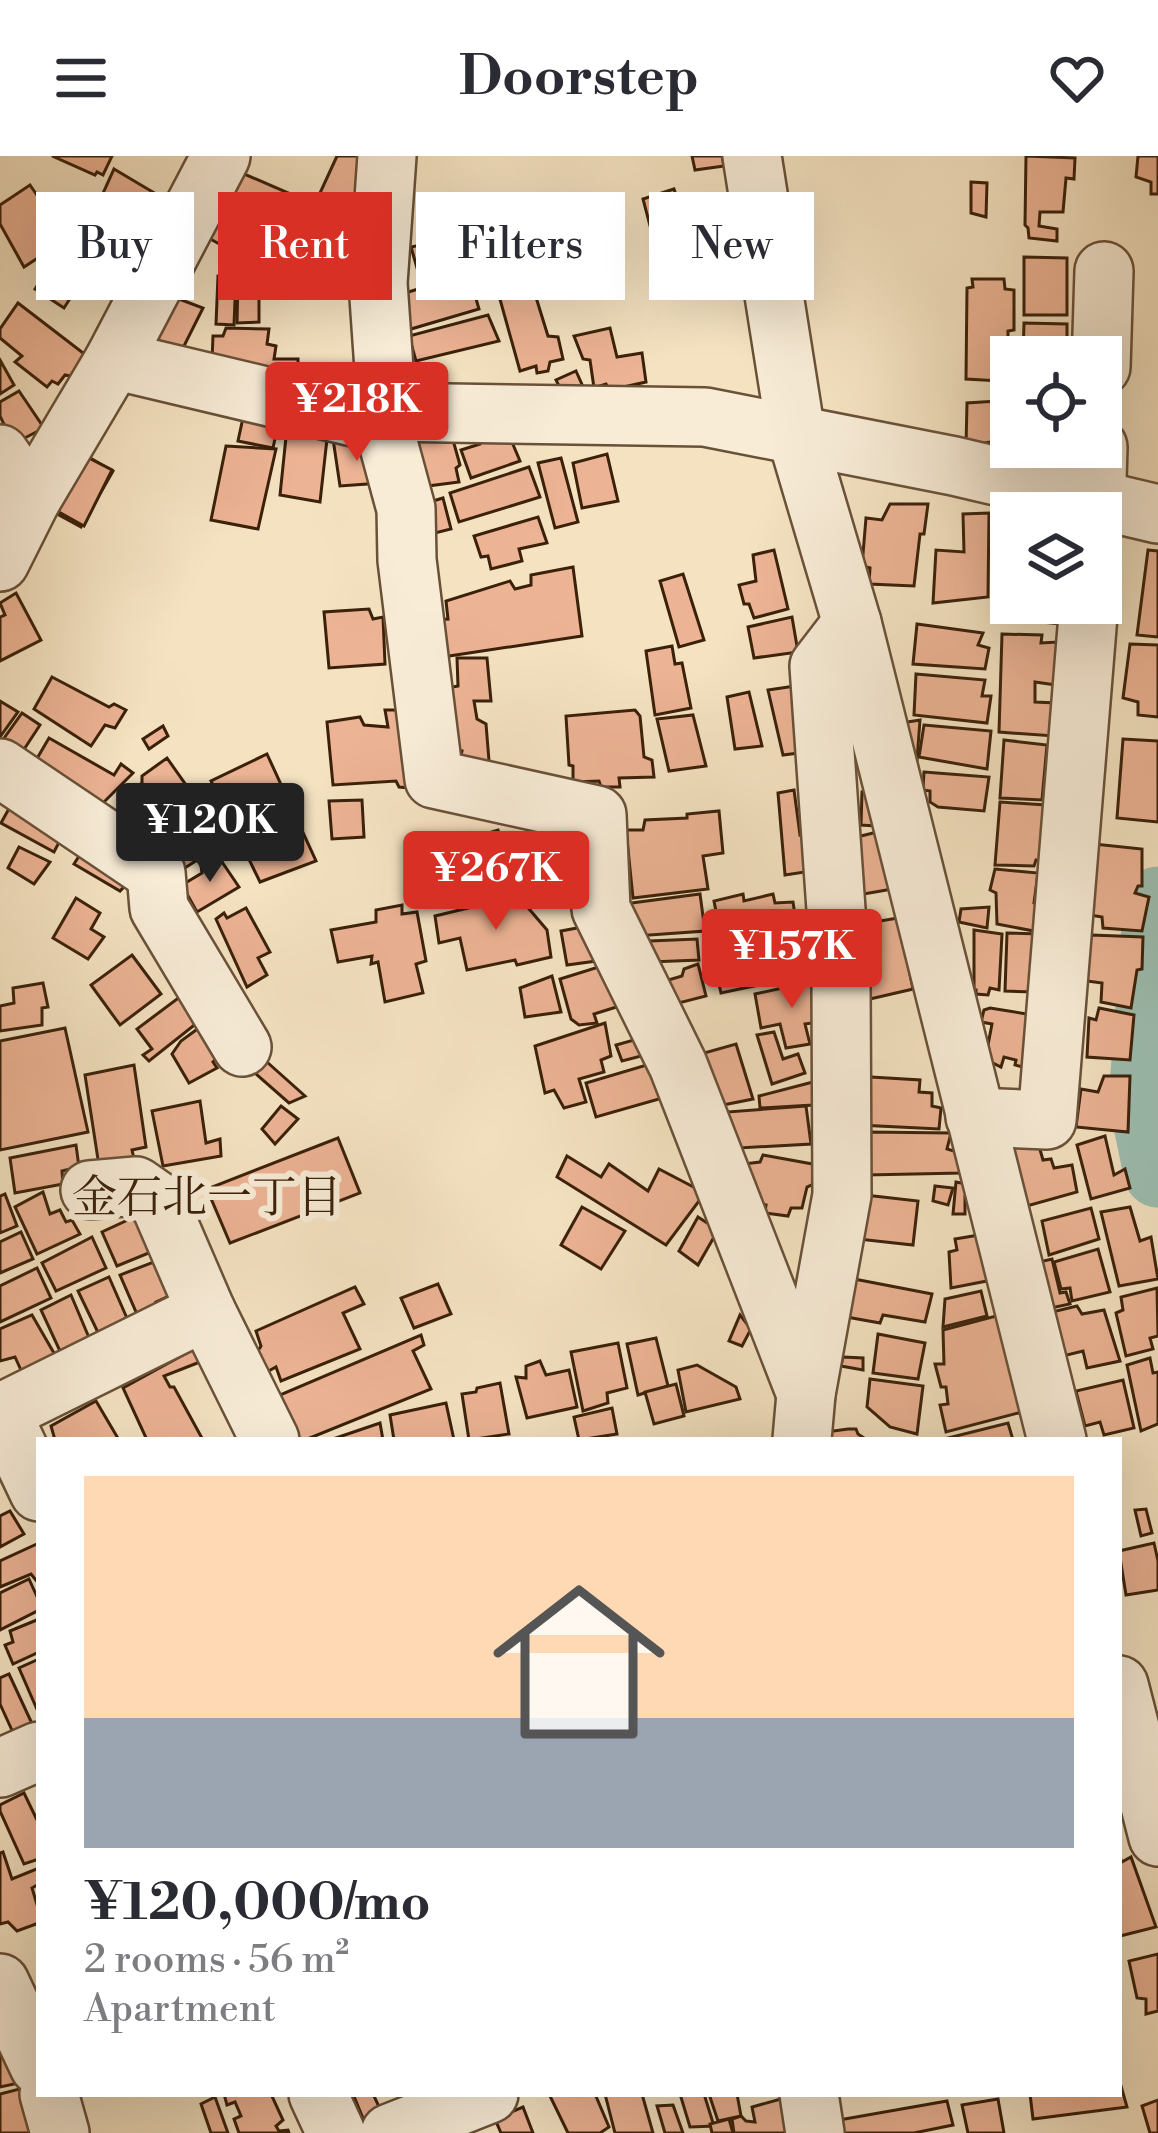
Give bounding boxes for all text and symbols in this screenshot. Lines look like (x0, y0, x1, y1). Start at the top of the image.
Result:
text: Doorstep (459, 44, 699, 112)
icon: menu (48, 45, 114, 111)
icon: heart (1044, 45, 1110, 111)
chip: Buy (36, 192, 194, 300)
chip: Rent (218, 192, 392, 300)
chip: Filters (416, 192, 625, 300)
chip: New (649, 192, 814, 300)
map controls (990, 336, 1122, 624)
button: locate (990, 336, 1122, 468)
pin: ¥218K (273, 362, 441, 464)
text: ¥218K (292, 376, 422, 425)
button: layers (990, 492, 1122, 624)
pin: ¥120K (126, 783, 294, 885)
text: ¥120K (143, 797, 277, 846)
pin: ¥267K (412, 831, 580, 933)
text: ¥267K (430, 845, 562, 894)
pin: ¥157K (708, 909, 876, 1011)
text: ¥157K (729, 923, 855, 972)
district label: 金石北一丁目 (72, 1170, 342, 1227)
icon: home (471, 1554, 687, 1770)
text: ¥120,000/mo (84, 1872, 431, 1936)
text: 2 rooms · 56 m² (84, 1936, 349, 1985)
text: Apartment (84, 1985, 276, 2034)

